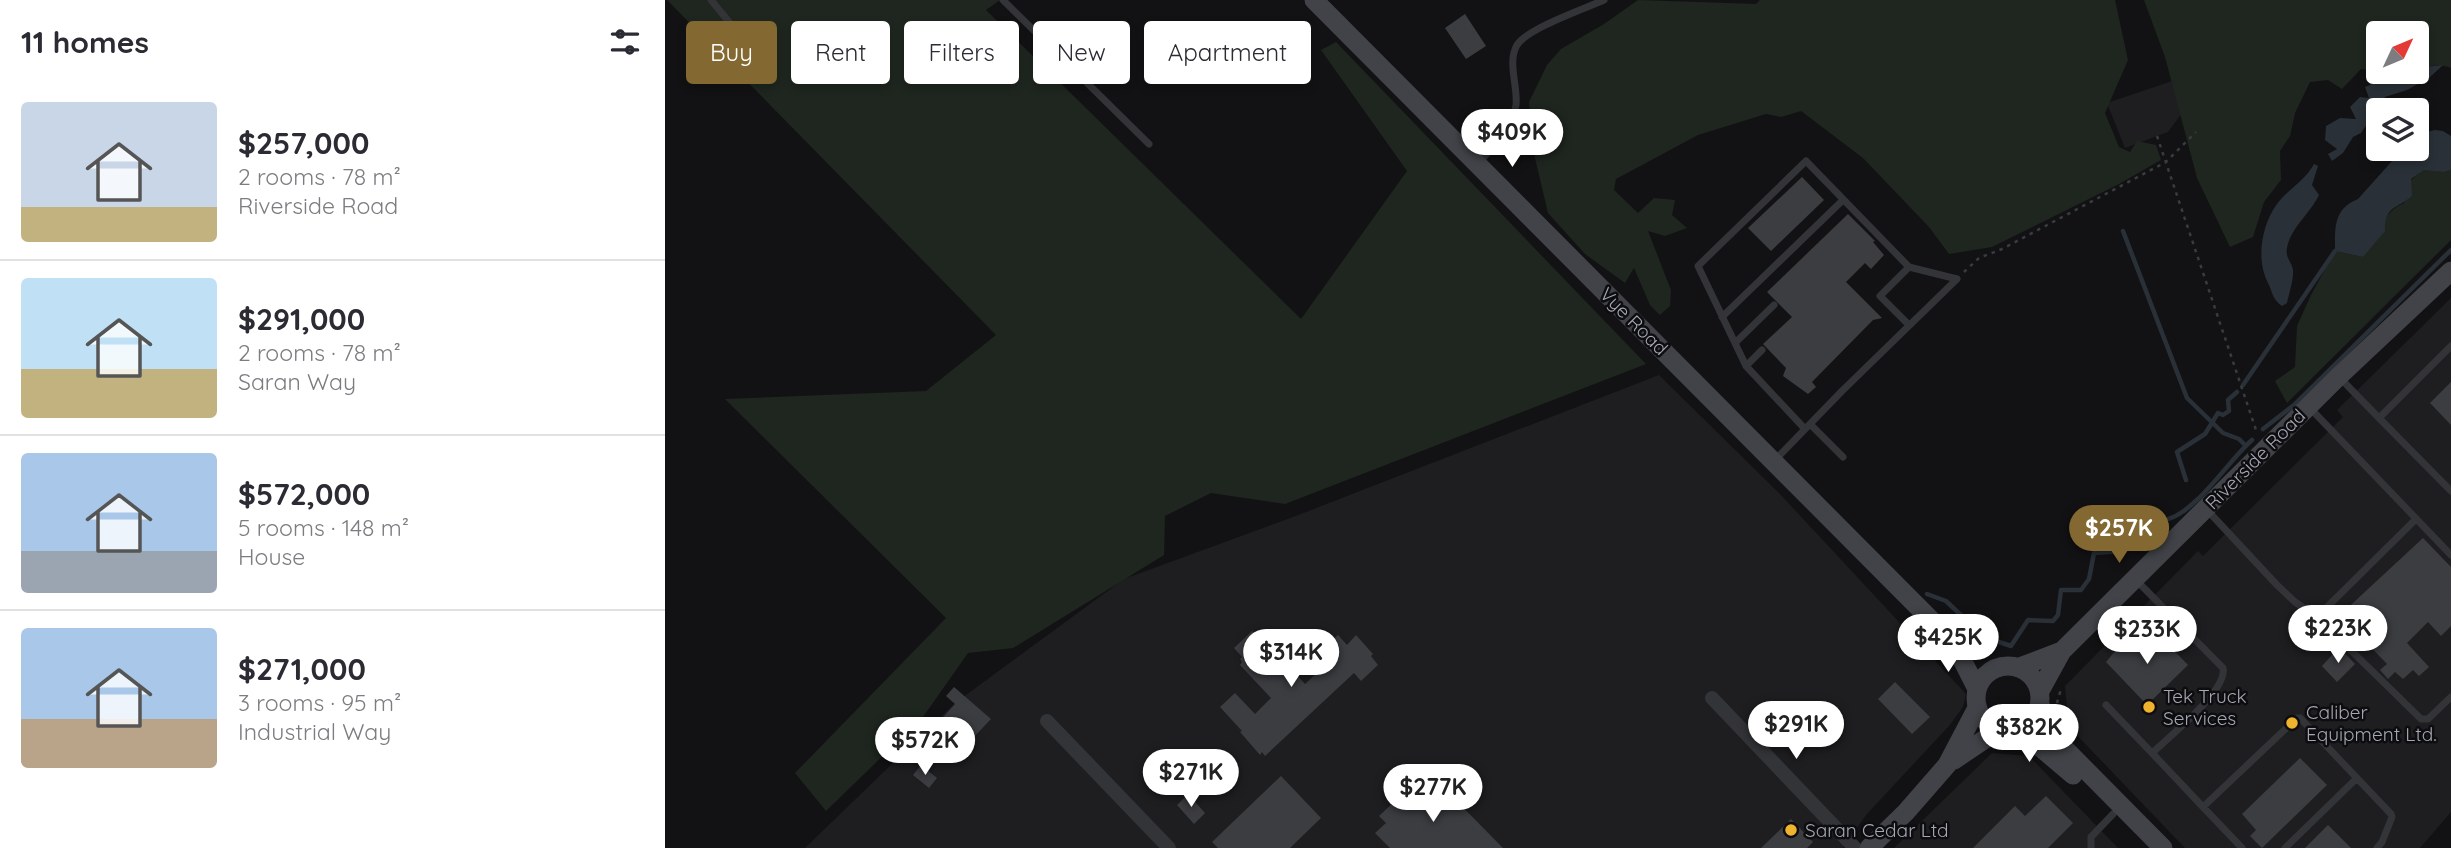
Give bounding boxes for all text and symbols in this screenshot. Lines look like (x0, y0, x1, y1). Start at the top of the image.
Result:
chip: Buy (686, 21, 777, 84)
chip: Rent (791, 21, 890, 84)
chip: Filters (904, 21, 1019, 84)
chip: New (1033, 21, 1130, 84)
chip: Apartment (1144, 21, 1311, 84)
north arrow (2366, 21, 2429, 84)
map controls (2366, 21, 2429, 161)
text: 11 homes (21, 23, 149, 61)
icon: filters (606, 23, 644, 61)
button: layers (2366, 98, 2429, 161)
pin: $409K (1463, 110, 1561, 169)
text: $409K (1477, 117, 1547, 146)
text: $257,000 (238, 124, 369, 162)
icon: home (77, 130, 161, 214)
text: 2 rooms · 78 m² (238, 162, 401, 191)
text: Riverside Road (238, 191, 398, 220)
street label: Vye Road (1595, 282, 1673, 360)
text: $291,000 (238, 300, 365, 338)
icon: home (77, 306, 161, 390)
text: 2 rooms · 78 m² (238, 338, 401, 367)
text: Saran Way (238, 367, 356, 396)
street label: Riverside Road (2200, 404, 2310, 514)
text: $572,000 (238, 475, 370, 513)
icon: home (77, 481, 161, 565)
pin: $257K (2070, 505, 2168, 565)
text: 5 rooms · 148 m² (238, 513, 409, 542)
text: $257K (2085, 513, 2153, 542)
text: House (238, 542, 305, 571)
pin: $233K (2098, 606, 2196, 666)
pin: $223K (2289, 606, 2387, 665)
text: $223K (2304, 613, 2372, 642)
pin: $425K (1899, 614, 1997, 674)
text: $233K (2114, 614, 2180, 643)
text: $425K (1914, 622, 1982, 651)
pin: $314K (1242, 630, 1340, 689)
text: $314K (1259, 637, 1323, 666)
text: $271,000 (238, 650, 366, 688)
icon: home (77, 656, 161, 740)
place label: Tek Truck Services (2163, 684, 2247, 730)
text: 3 rooms · 95 m² (238, 688, 401, 717)
marker: Tek Truck Services (2141, 699, 2157, 715)
place label: Caliber Equipment Ltd. (2306, 700, 2437, 746)
pin: $291K (1747, 702, 1845, 761)
pin: $382K (1980, 704, 2078, 764)
text: $291K (1764, 709, 1828, 738)
text: $382K (1996, 712, 2062, 741)
marker: Caliber Equipment Ltd. (2284, 715, 2300, 731)
text: Industrial Way (238, 717, 391, 746)
pin: $572K (876, 718, 974, 777)
text: $572K (891, 725, 959, 754)
pin: $271K (1142, 750, 1240, 809)
text: $271K (1159, 757, 1223, 786)
pin: $277K (1384, 764, 1482, 824)
text: $277K (1399, 772, 1467, 801)
place label: Saran Cedar Ltd (1805, 818, 1949, 842)
marker: Saran Cedar Ltd (1783, 822, 1799, 838)

